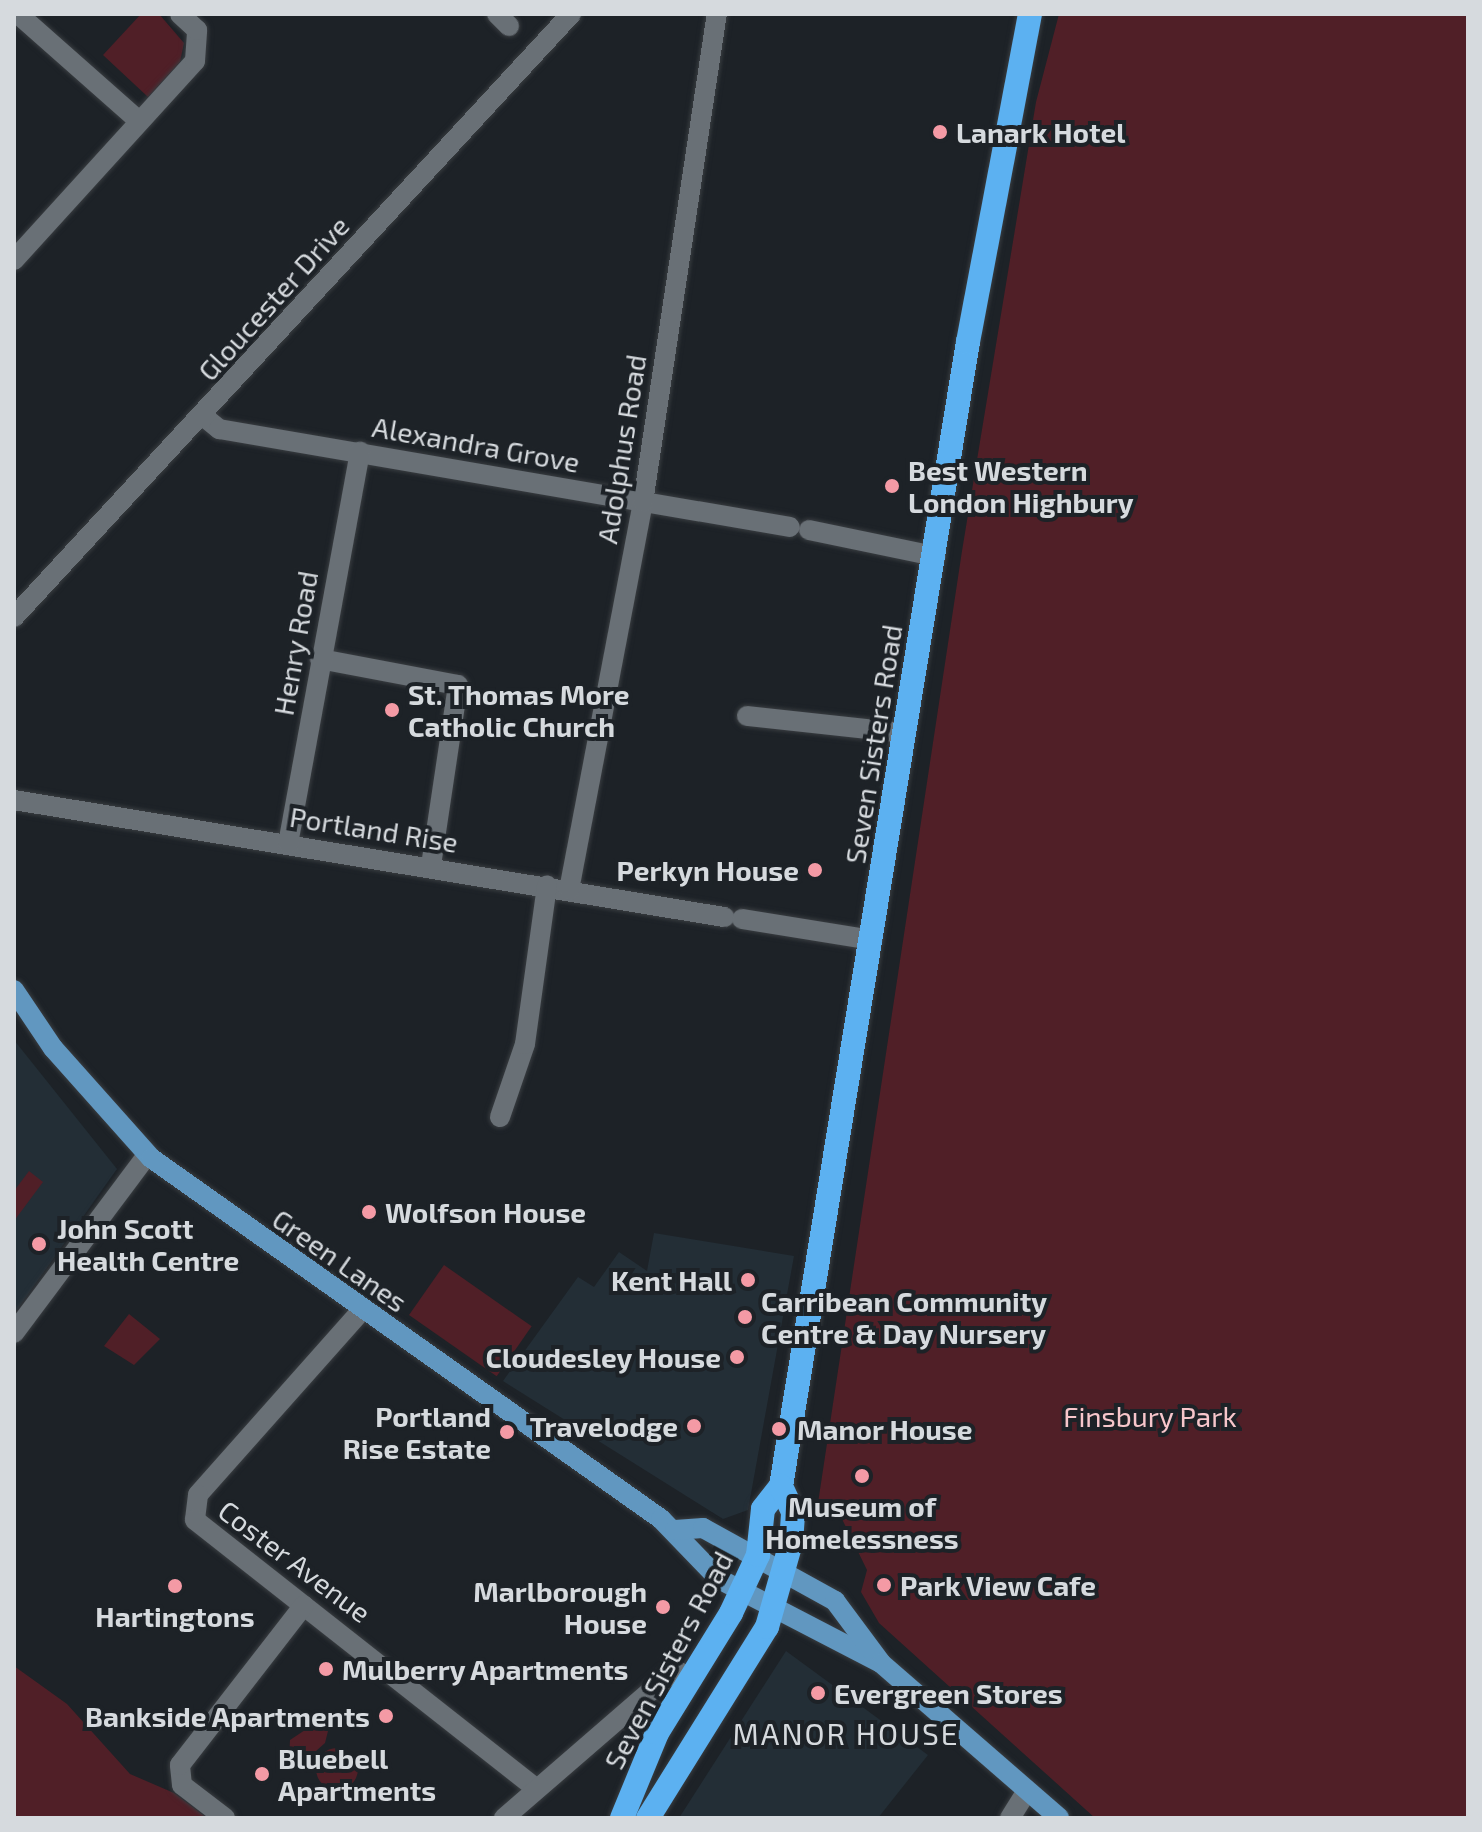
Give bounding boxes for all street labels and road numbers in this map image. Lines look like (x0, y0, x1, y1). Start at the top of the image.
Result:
street label: Gloucester Drive (190, 209, 356, 387)
street label: Adolphus Road (589, 352, 653, 546)
street label: Alexandra Grove (370, 409, 582, 479)
street label: Henry Road (266, 568, 324, 718)
street label: Seven Sisters Road (838, 622, 908, 866)
street label: Portland Rise (287, 799, 461, 859)
street label: Green Lanes (266, 1201, 414, 1319)
street label: Coster Avenue (212, 1492, 378, 1630)
street label: Seven Sisters Road (596, 1545, 740, 1775)

